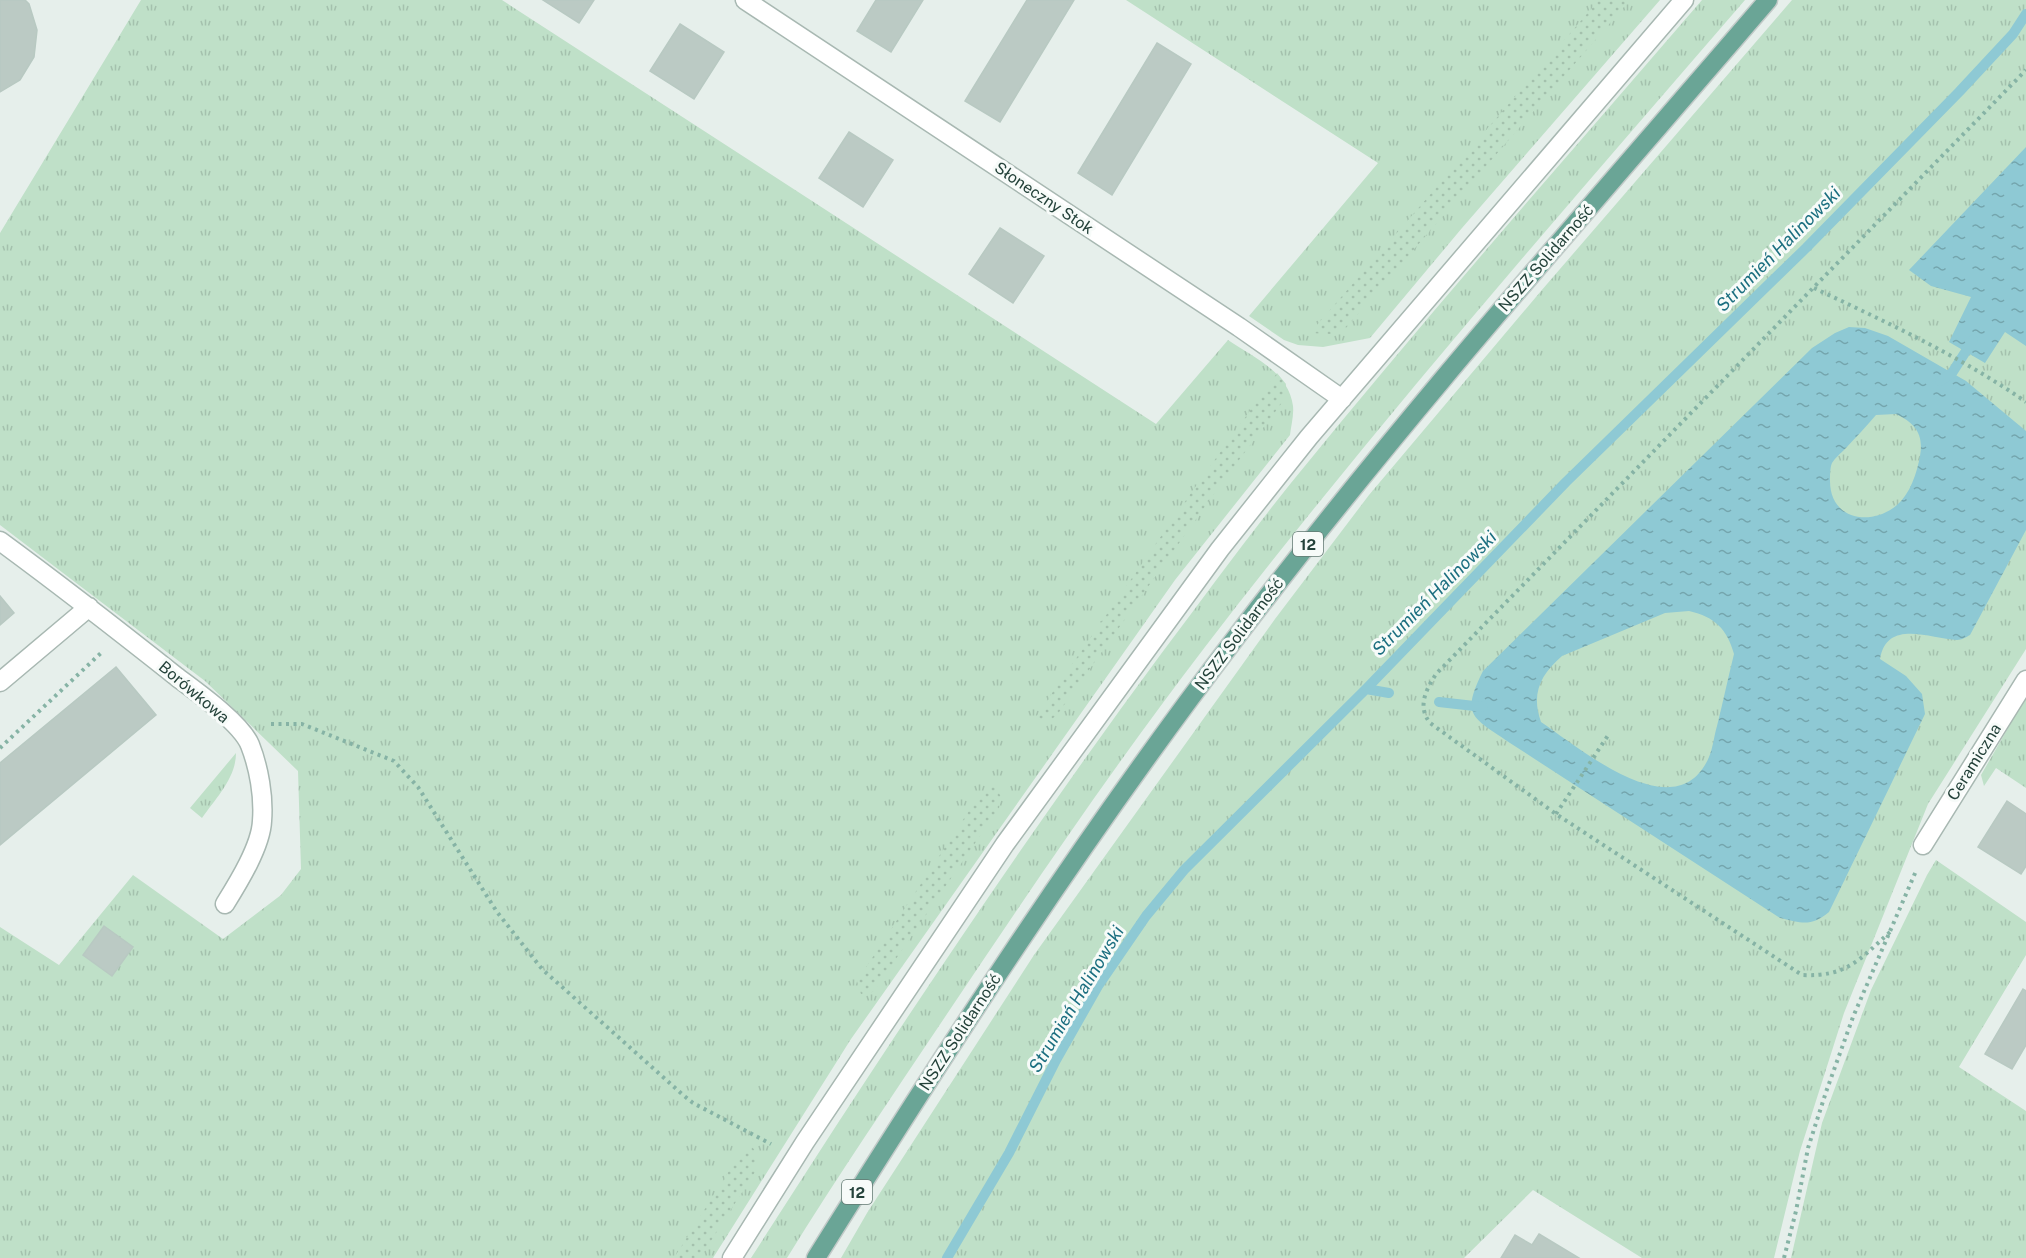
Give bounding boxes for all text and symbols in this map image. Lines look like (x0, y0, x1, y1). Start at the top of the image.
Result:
street label: Słoneczny Stok (991, 158, 1097, 238)
water label: Strumień Halinowski (1711, 182, 1845, 316)
street label: NSZZ Solidarność (1494, 201, 1598, 315)
water label: Strumień Halinowski (1367, 526, 1501, 660)
road number: 12 (1293, 532, 1323, 556)
street label: NSZZ Solidarność (1191, 574, 1287, 694)
street label: Borówkowa (155, 657, 233, 727)
street label: Ceramiczna (1943, 720, 2005, 804)
water label: Strumień Halinowski (1024, 921, 1128, 1076)
street label: NSZZ Solidarność (915, 970, 1005, 1094)
road number: 12 (842, 1180, 872, 1204)

